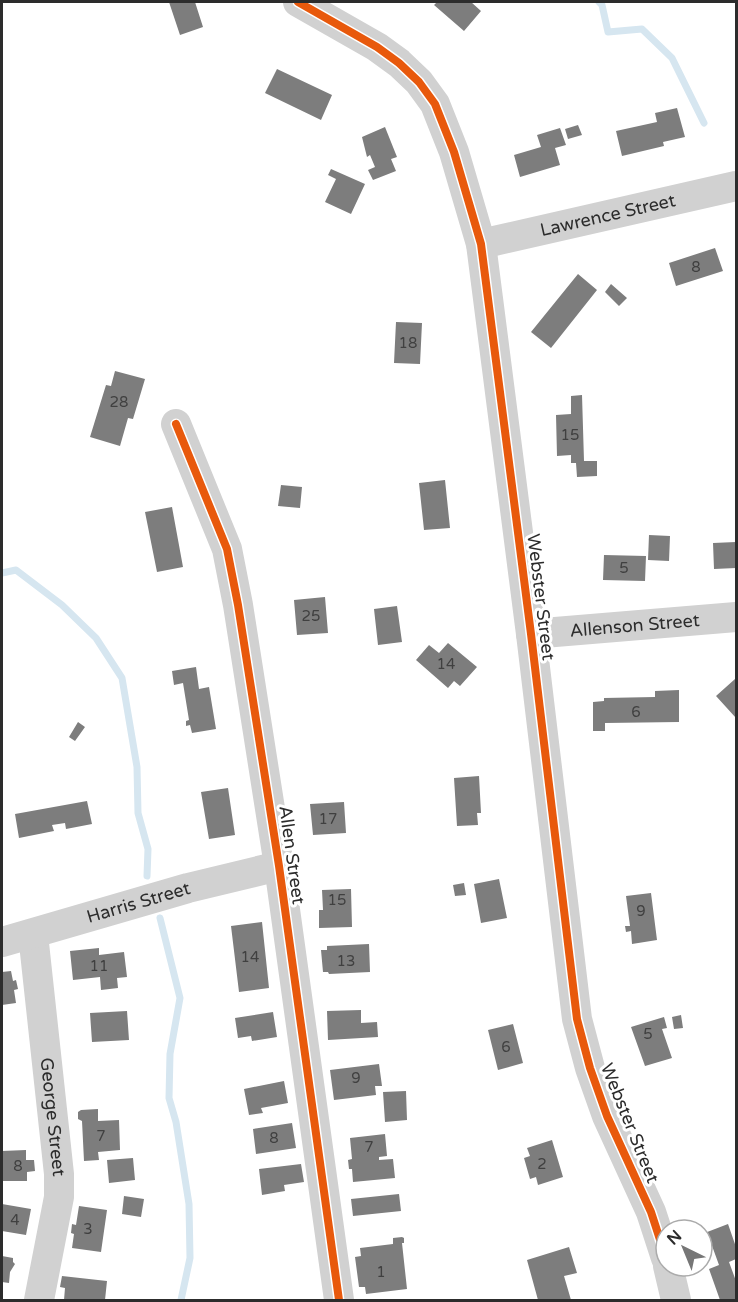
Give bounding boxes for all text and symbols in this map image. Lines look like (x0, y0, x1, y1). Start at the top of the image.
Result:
street label: Lawrence Street (538, 189, 678, 241)
house number: 8 (691, 258, 701, 276)
house number: 18 (399, 334, 417, 352)
house number: 28 (110, 393, 128, 411)
house number: 15 (561, 426, 579, 444)
street label: Webster Street (522, 532, 560, 662)
house number: 5 (619, 559, 629, 577)
house number: 25 (302, 607, 320, 625)
street label: Allenson Street (569, 609, 701, 642)
house number: 14 (437, 655, 455, 673)
house number: 6 (631, 703, 641, 721)
street label: Allen Street (274, 804, 310, 906)
house number: 17 (319, 810, 337, 828)
street label: Harris Street (84, 877, 193, 928)
house number: 15 (328, 891, 346, 909)
house number: 9 (636, 902, 646, 920)
house number: 14 (241, 948, 259, 966)
house number: 13 (337, 952, 355, 970)
house number: 11 (90, 957, 108, 975)
house number: 5 (643, 1025, 653, 1043)
house number: 6 (501, 1038, 511, 1056)
street label: George Street (35, 1056, 70, 1177)
street label: Webster Street (596, 1060, 664, 1186)
house number: 9 (351, 1069, 361, 1087)
house number: 7 (96, 1127, 106, 1145)
house number: 8 (269, 1129, 279, 1147)
house number: 7 (364, 1138, 374, 1156)
house number: 2 (537, 1155, 547, 1173)
house number: 8 (13, 1157, 23, 1175)
house number: 4 (10, 1211, 20, 1229)
north arrow (654, 1218, 714, 1278)
house number: 3 (83, 1220, 93, 1238)
text: N (663, 1226, 686, 1249)
house number: 1 (376, 1263, 386, 1281)

